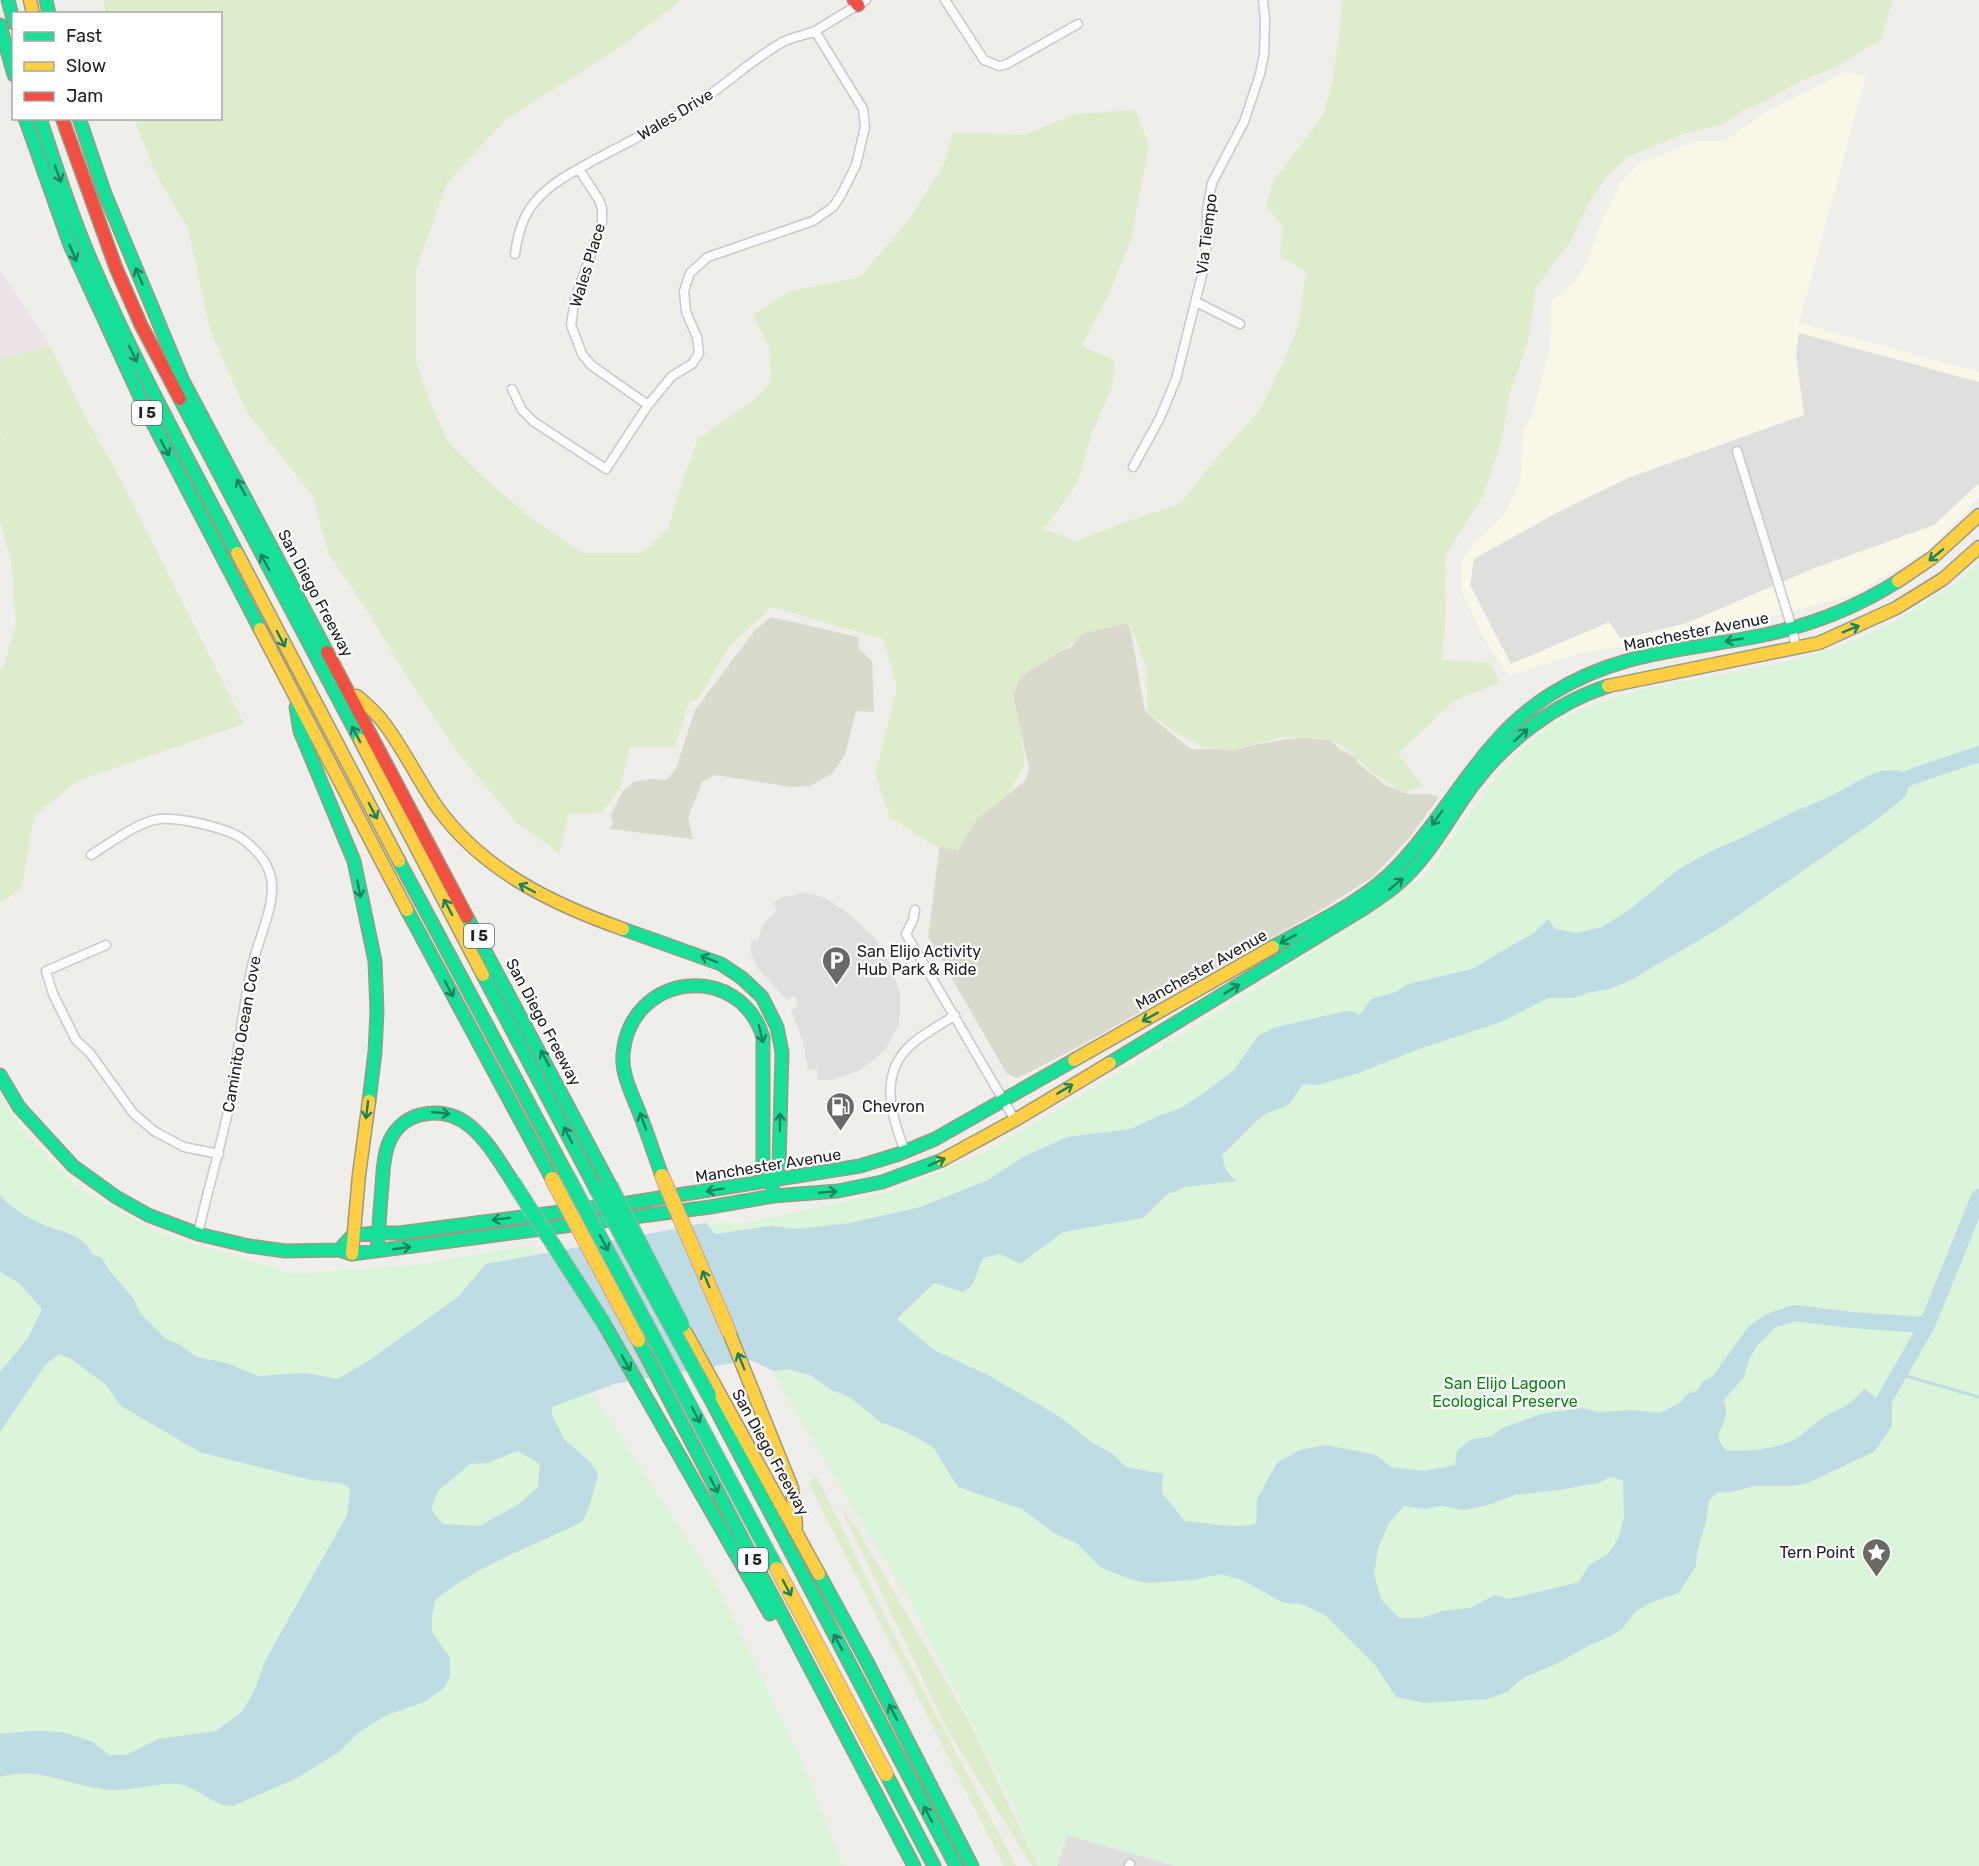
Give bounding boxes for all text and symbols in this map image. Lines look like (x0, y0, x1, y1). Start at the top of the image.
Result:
legend (12, 12, 222, 120)
text: Fast (66, 25, 102, 47)
text: Slow (66, 55, 106, 77)
street label: Wales Drive (634, 84, 716, 144)
text: Jam (66, 85, 103, 107)
one-way arrow (54, 164, 65, 183)
street label: Via Tiempo (1192, 192, 1221, 276)
street label: Wales Place (566, 221, 609, 310)
one-way arrow (68, 243, 80, 261)
one-way arrow (133, 267, 144, 286)
one-way arrow (127, 345, 139, 363)
road number: I 5 (132, 401, 162, 425)
one-way arrow (160, 439, 172, 457)
one-way arrow (235, 478, 246, 496)
street label: San Diego Freeway (274, 526, 357, 660)
one-way arrow (1928, 549, 1944, 562)
one-way arrow (259, 554, 271, 571)
street label: Manchester Avenue (1622, 608, 1770, 655)
one-way arrow (1841, 623, 1860, 634)
one-way arrow (276, 629, 288, 647)
one-way arrow (1725, 635, 1745, 646)
one-way arrow (350, 726, 361, 744)
one-way arrow (1513, 728, 1528, 742)
one-way arrow (368, 801, 380, 819)
one-way arrow (1430, 809, 1443, 825)
one-way arrow (1388, 877, 1403, 891)
one-way arrow (354, 879, 365, 898)
one-way arrow (519, 882, 537, 893)
one-way arrow (442, 898, 453, 916)
road number: I 5 (464, 924, 494, 948)
street label: Manchester Avenue (1132, 925, 1270, 1013)
one-way arrow (1279, 934, 1297, 945)
place label: San Elijo Activity Hub Park & Ride (857, 942, 981, 979)
parking icon: San Elijo Activity Hub Park & Ride (820, 944, 852, 986)
one-way arrow (700, 953, 718, 964)
street label: Caminito Ocean Cove (218, 954, 265, 1114)
street label: San Diego Freeway (502, 955, 585, 1089)
one-way arrow (443, 980, 455, 997)
one-way arrow (1223, 982, 1240, 994)
one-way arrow (1142, 1011, 1159, 1023)
one-way arrow (756, 1024, 768, 1043)
one-way arrow (539, 1050, 550, 1068)
one-way arrow (1056, 1083, 1073, 1095)
fuel station icon: Chevron (825, 1090, 857, 1132)
place label: Chevron (862, 1097, 925, 1116)
one-way arrow (361, 1099, 372, 1119)
one-way arrow (430, 1108, 450, 1119)
one-way arrow (636, 1112, 647, 1130)
one-way arrow (774, 1112, 786, 1132)
one-way arrow (562, 1127, 574, 1144)
street label: Manchester Avenue (694, 1145, 842, 1186)
one-way arrow (927, 1156, 945, 1167)
one-way arrow (705, 1185, 725, 1196)
one-way arrow (817, 1186, 837, 1197)
one-way arrow (491, 1214, 511, 1225)
one-way arrow (598, 1234, 610, 1251)
one-way arrow (392, 1242, 412, 1253)
one-way arrow (700, 1270, 711, 1288)
one-way arrow (735, 1352, 746, 1370)
one-way arrow (621, 1353, 632, 1371)
park label: San Elijo Lagoon Ecological Preserve (1432, 1374, 1578, 1411)
street label: San Diego Freeway (728, 1386, 813, 1519)
one-way arrow (691, 1405, 702, 1423)
one-way arrow (709, 1476, 720, 1494)
place icon: Tern Point (1860, 1536, 1892, 1578)
place label: Tern Point (1780, 1543, 1855, 1562)
road number: I 5 (738, 1548, 768, 1572)
one-way arrow (782, 1578, 793, 1596)
one-way arrow (832, 1633, 843, 1651)
one-way arrow (887, 1704, 898, 1722)
one-way arrow (922, 1805, 934, 1823)

